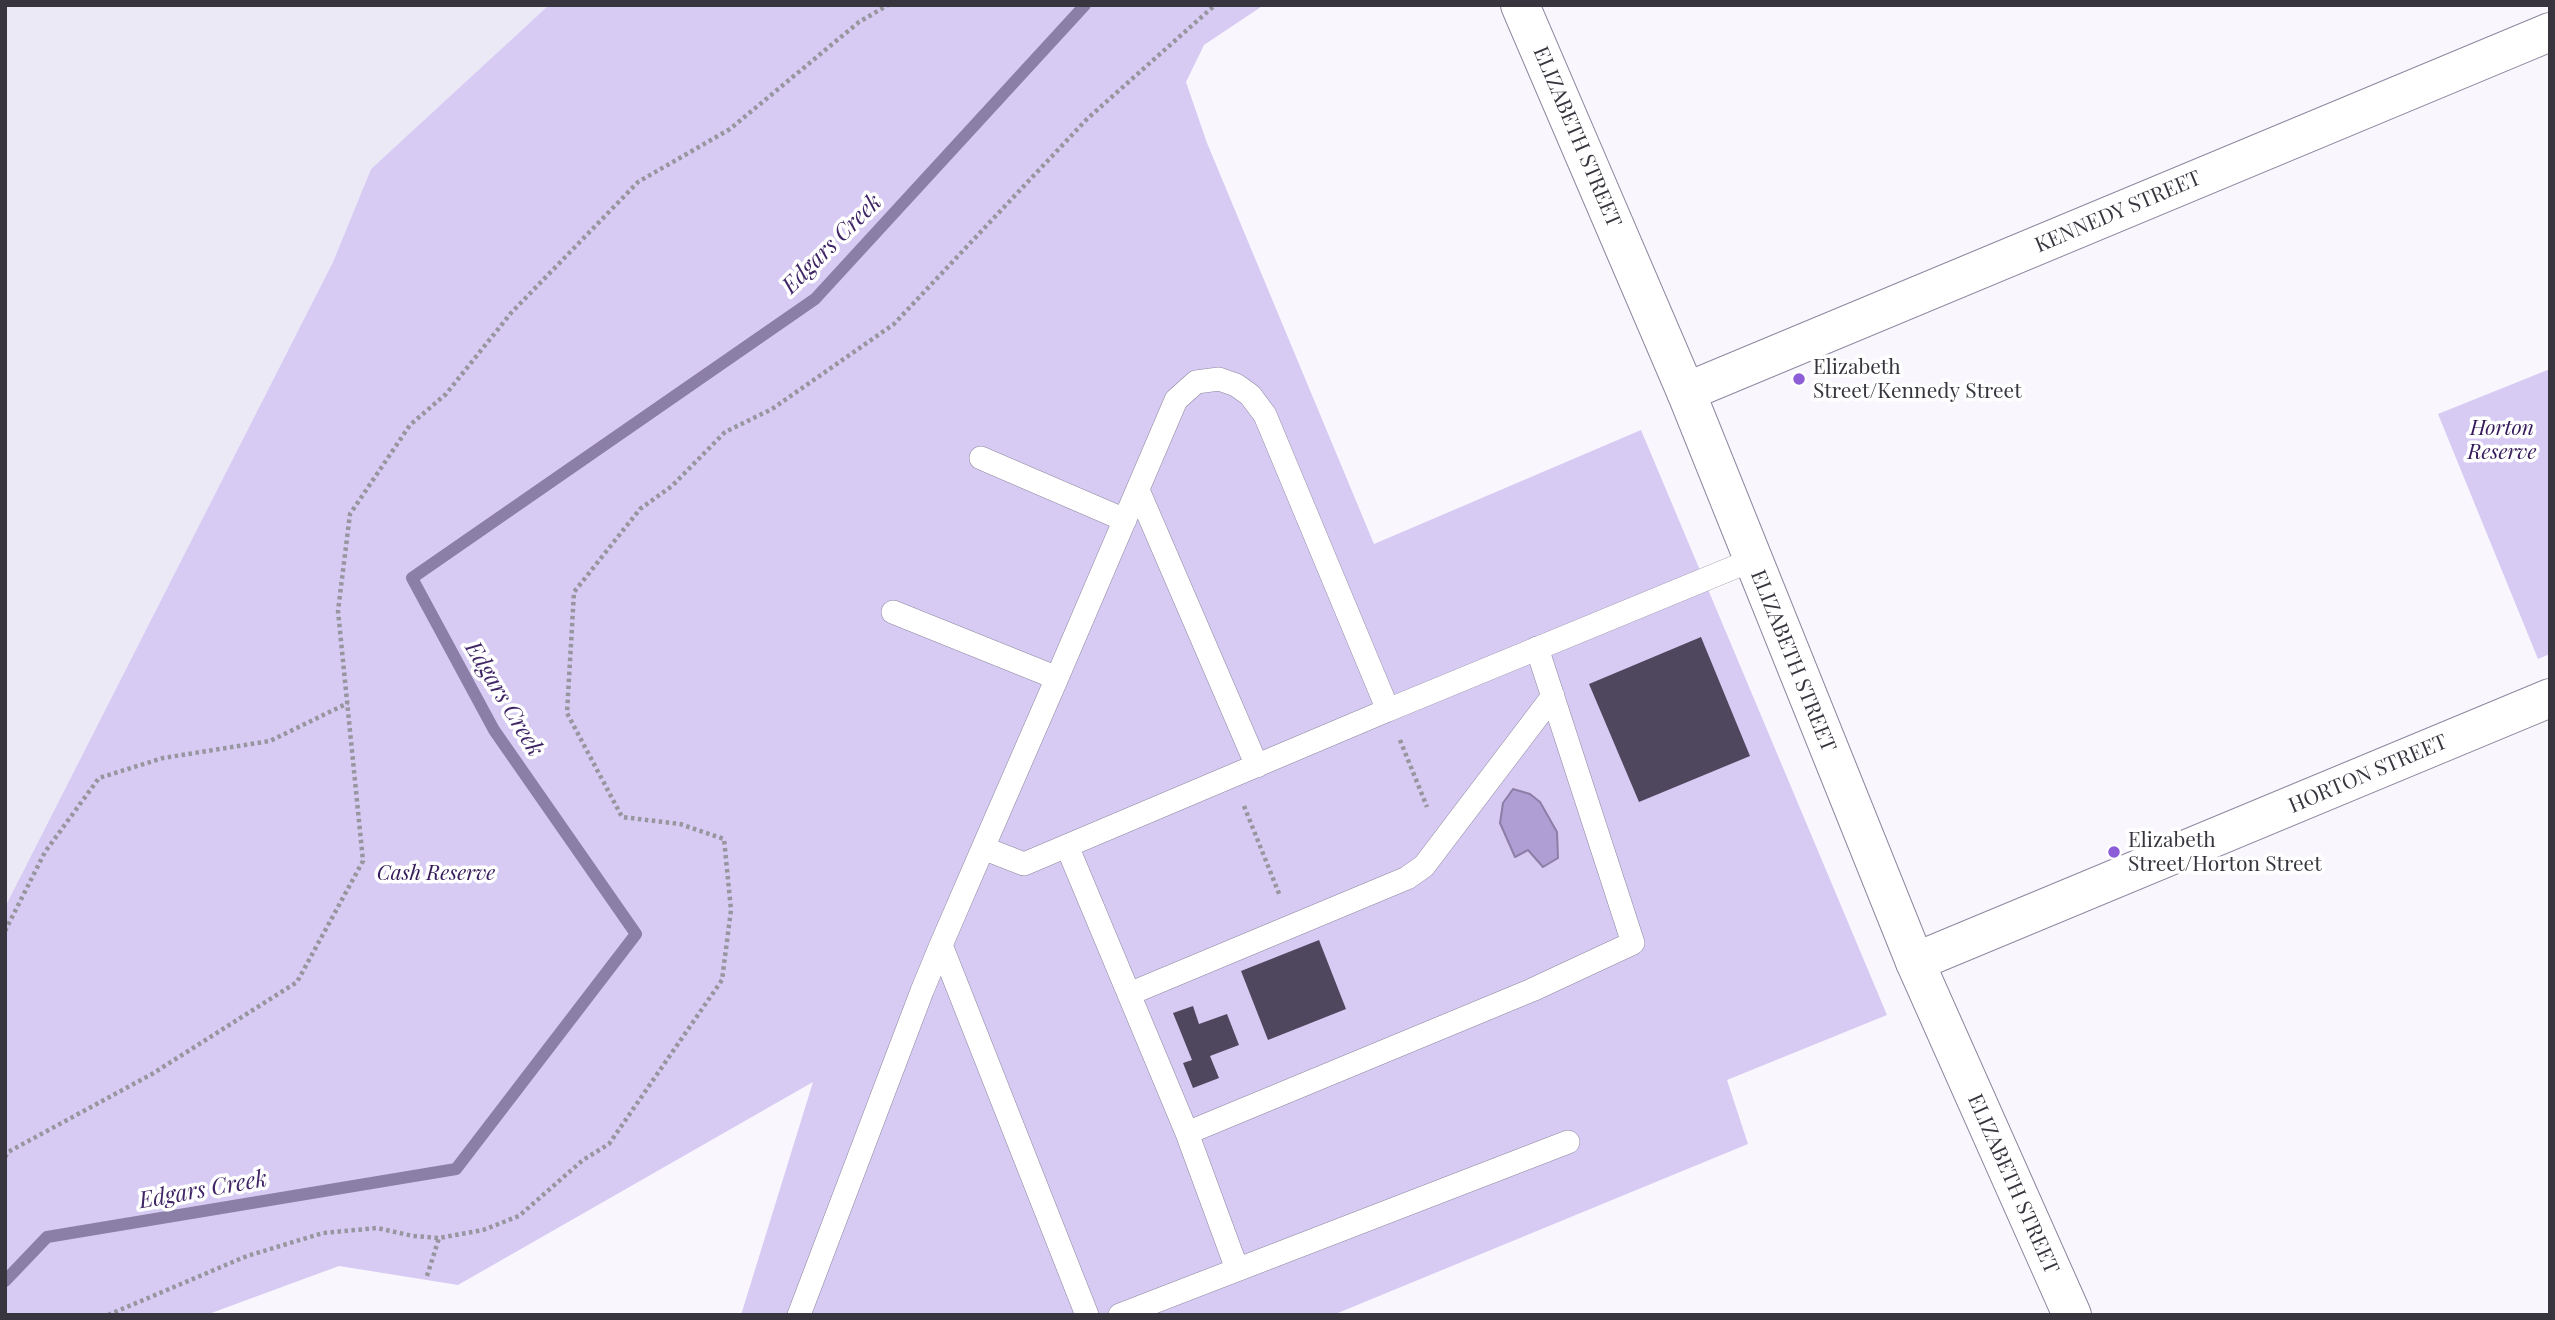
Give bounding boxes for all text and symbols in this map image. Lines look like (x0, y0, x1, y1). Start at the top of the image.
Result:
street label: ELIZABETH STREET (1527, 43, 1627, 231)
street label: KENNEDY STREET (2031, 166, 2205, 258)
water label: Edgars Creek (776, 188, 888, 300)
place label: Elizabeth Street/Kennedy Street (1813, 354, 2022, 404)
marker: Elizabeth Street/Kennedy Street (1791, 371, 1807, 387)
park label: Horton Reserve (2467, 415, 2537, 465)
street label: ELIZABETH STREET (1745, 566, 1841, 756)
water label: Edgars Creek (459, 636, 549, 762)
street label: HORTON STREET (2285, 729, 2451, 819)
place label: Elizabeth Street/Horton Street (2128, 827, 2322, 877)
marker: Elizabeth Street/Horton Street (2106, 844, 2122, 860)
park label: Cash Reserve (377, 860, 495, 886)
street label: ELIZABETH STREET (1962, 1090, 2064, 1278)
water label: Edgars Creek (137, 1165, 269, 1215)

